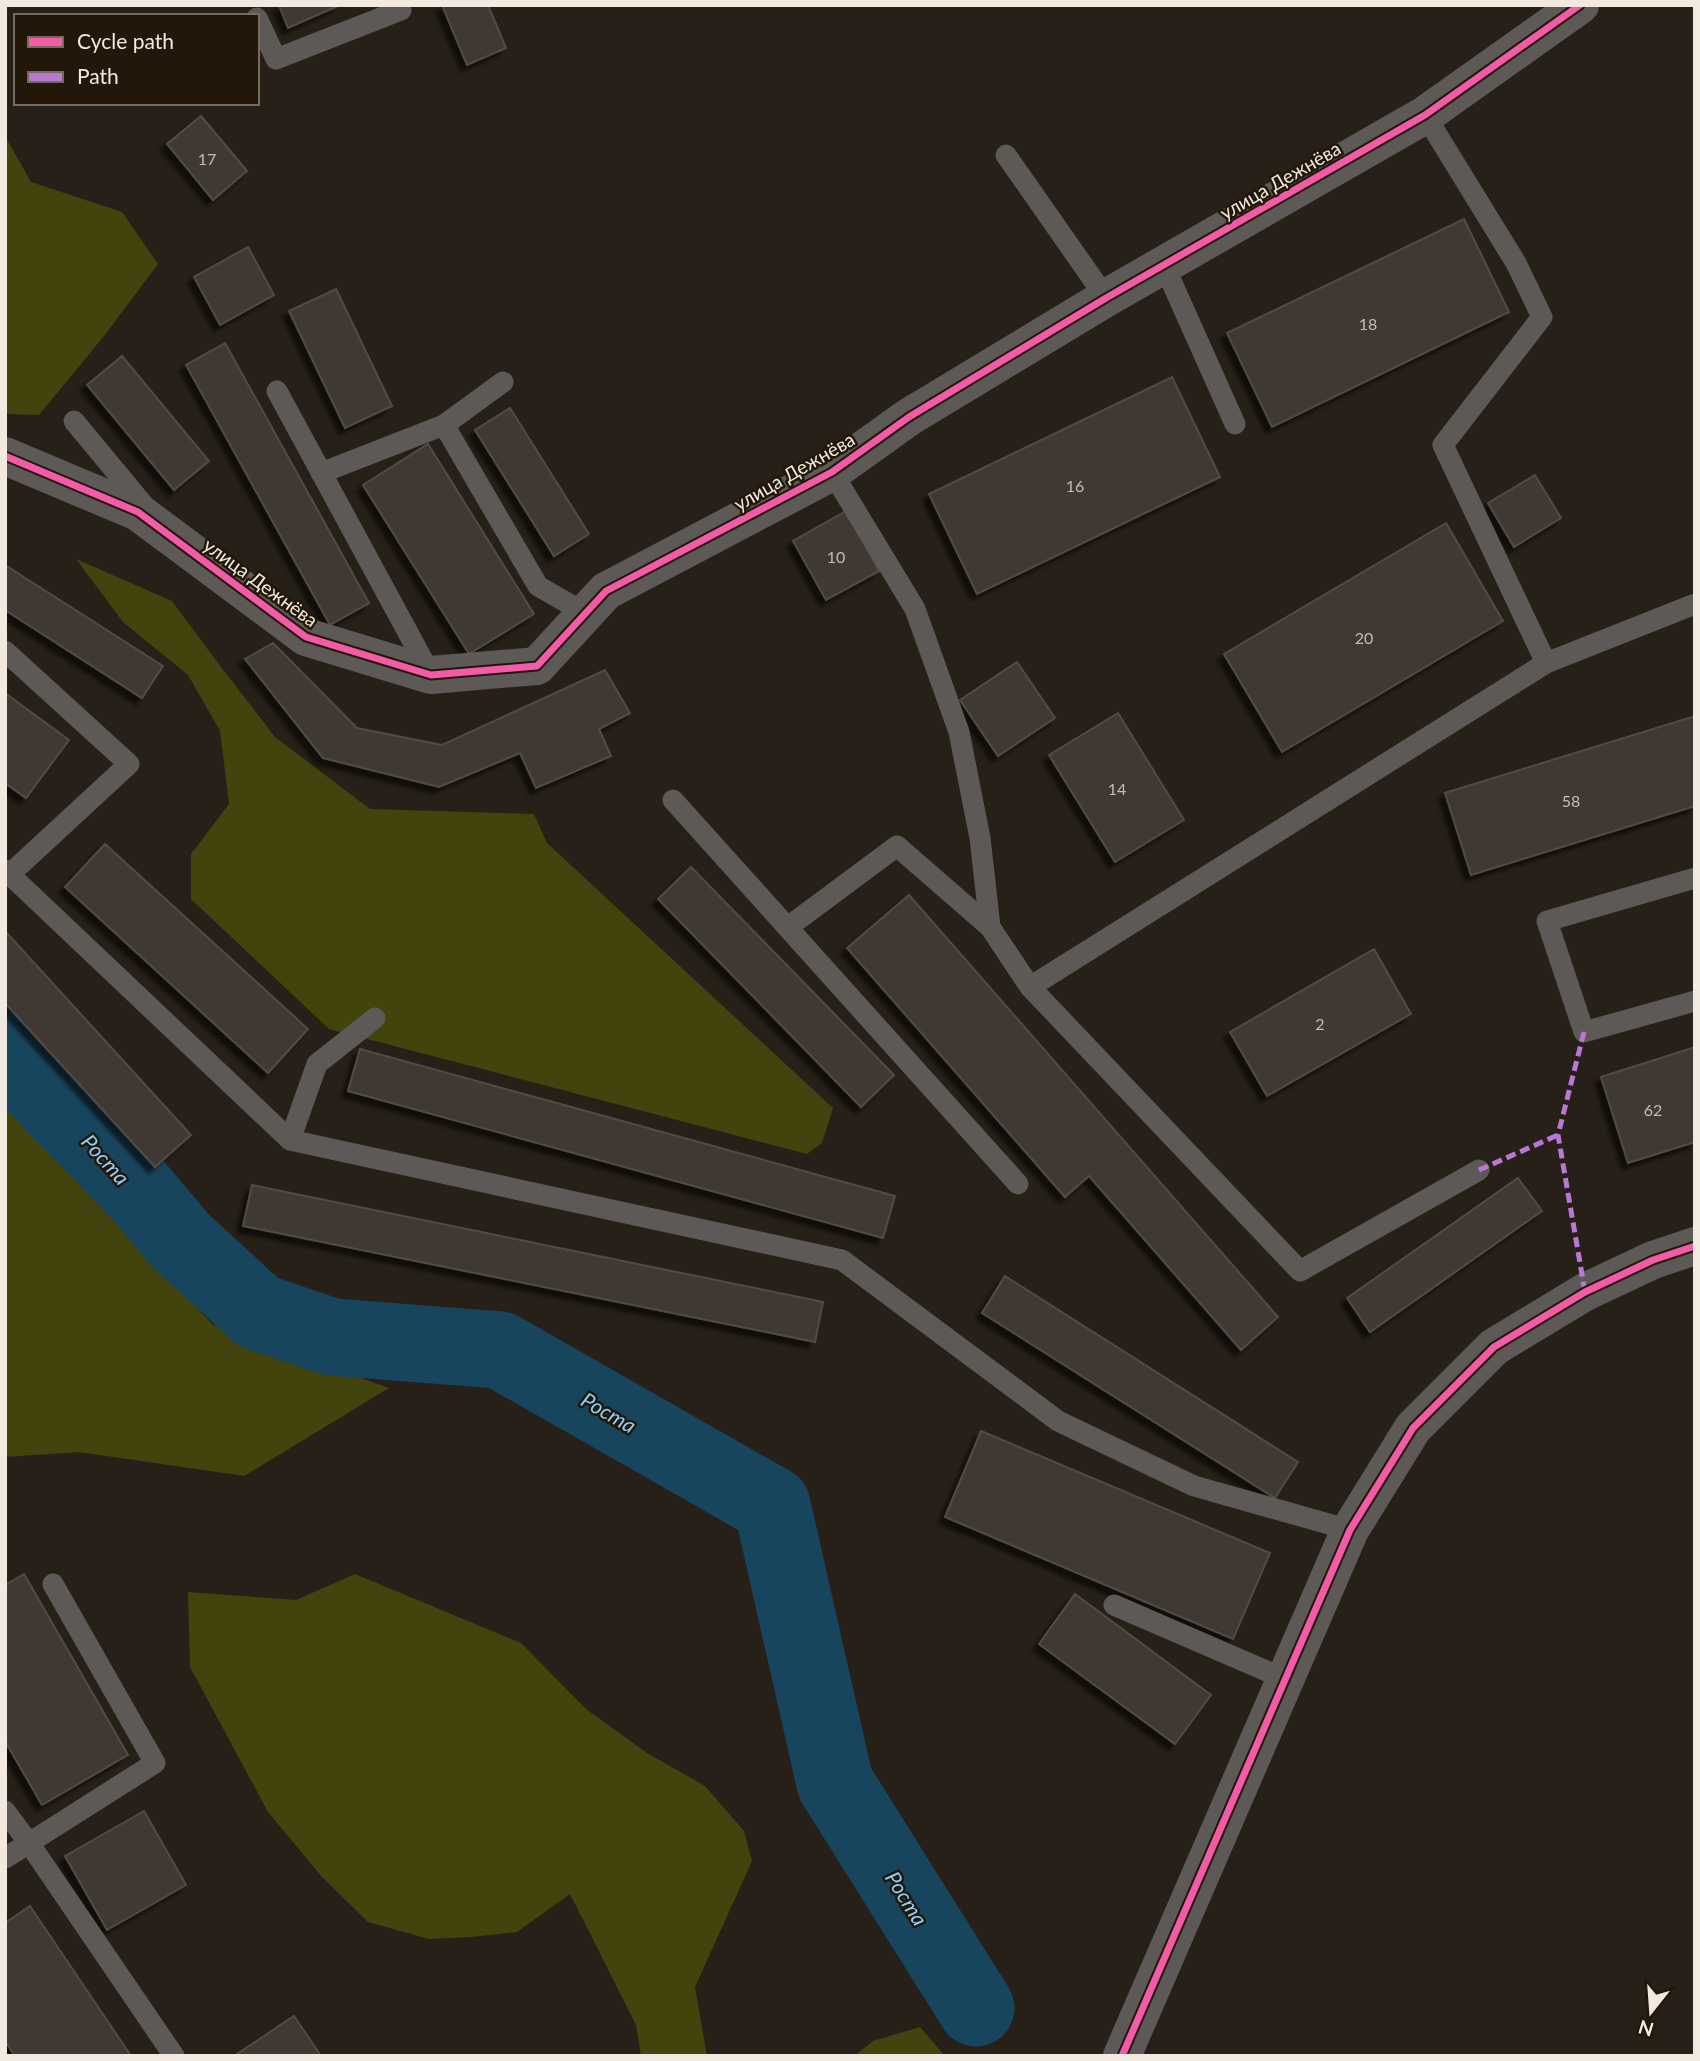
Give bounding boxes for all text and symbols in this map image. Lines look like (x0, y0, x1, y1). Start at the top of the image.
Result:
legend (14, 14, 259, 105)
text: Cycle path (77, 28, 174, 53)
text: Path (77, 63, 119, 88)
street label: улица Дежнёва (1216, 136, 1344, 224)
house number: 17 (198, 149, 216, 168)
house number: 18 (1359, 314, 1377, 333)
street label: улица Дежнёва (730, 427, 858, 515)
house number: 16 (1066, 476, 1084, 495)
street label: улица Дежнёва (199, 533, 323, 631)
house number: 10 (827, 547, 845, 566)
house number: 20 (1355, 628, 1373, 647)
house number: 14 (1108, 779, 1126, 798)
house number: 58 (1562, 791, 1580, 810)
house number: 2 (1315, 1014, 1325, 1033)
house number: 62 (1644, 1100, 1662, 1119)
water label: Роста (77, 1129, 135, 1189)
water label: Роста (577, 1386, 641, 1438)
water label: Роста (881, 1866, 933, 1930)
north arrow (1616, 1977, 1686, 2047)
text: N (1636, 2016, 1656, 2042)

